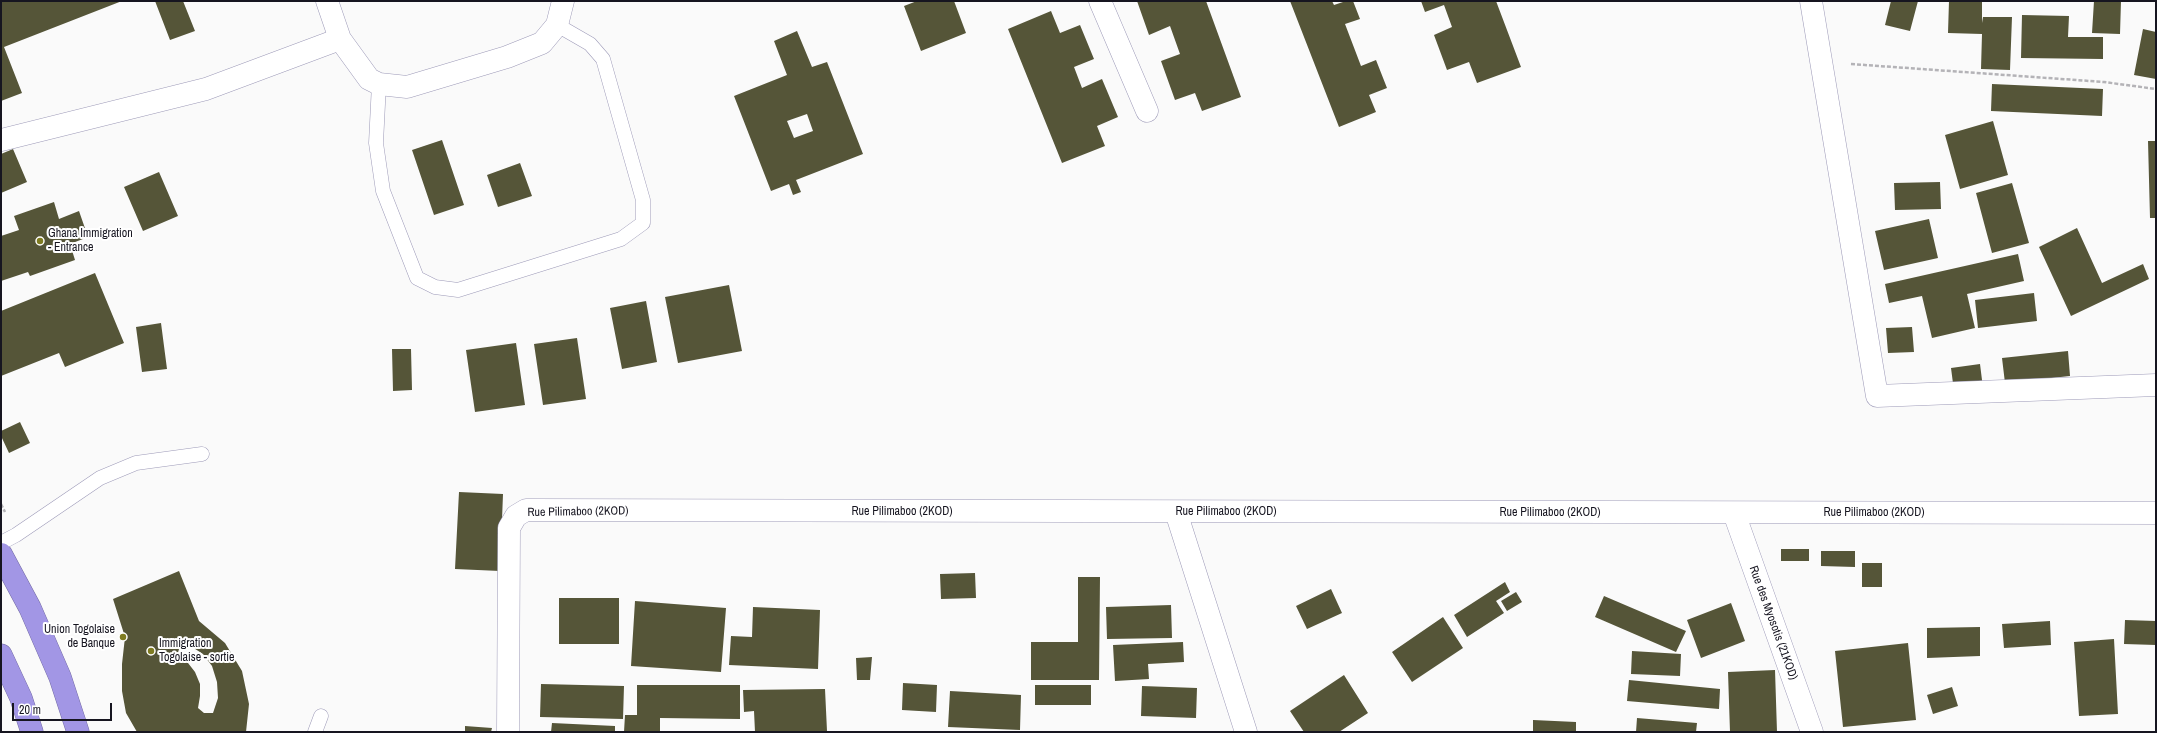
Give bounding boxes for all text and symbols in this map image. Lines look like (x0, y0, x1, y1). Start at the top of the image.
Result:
place label: Ghana Immigration - Entrance (48, 227, 133, 255)
marker: Ghana Immigration - Entrance (35, 236, 45, 246)
street label: Rue Pilimaboo (2KOD) (527, 504, 629, 520)
street label: Rue Pilimaboo (2KOD) (851, 505, 953, 519)
street label: Rue Pilimaboo (2KOD) (1175, 505, 1277, 519)
street label: Rue Pilimaboo (2KOD) (1499, 506, 1601, 520)
street label: Rue Pilimaboo (2KOD) (1823, 506, 1925, 520)
street label: Rue des Myosotis (21KOD) (1746, 564, 1800, 682)
place label: Union Togolaise de Banque (44, 623, 115, 651)
marker: Union Togolaise de Banque (118, 632, 128, 642)
place label: Immigration Togolaise - sortie (159, 637, 234, 665)
marker: Immigration Togolaise - sortie (146, 646, 156, 656)
scale bar (14, 695, 114, 721)
text: 20 m (19, 702, 41, 718)

